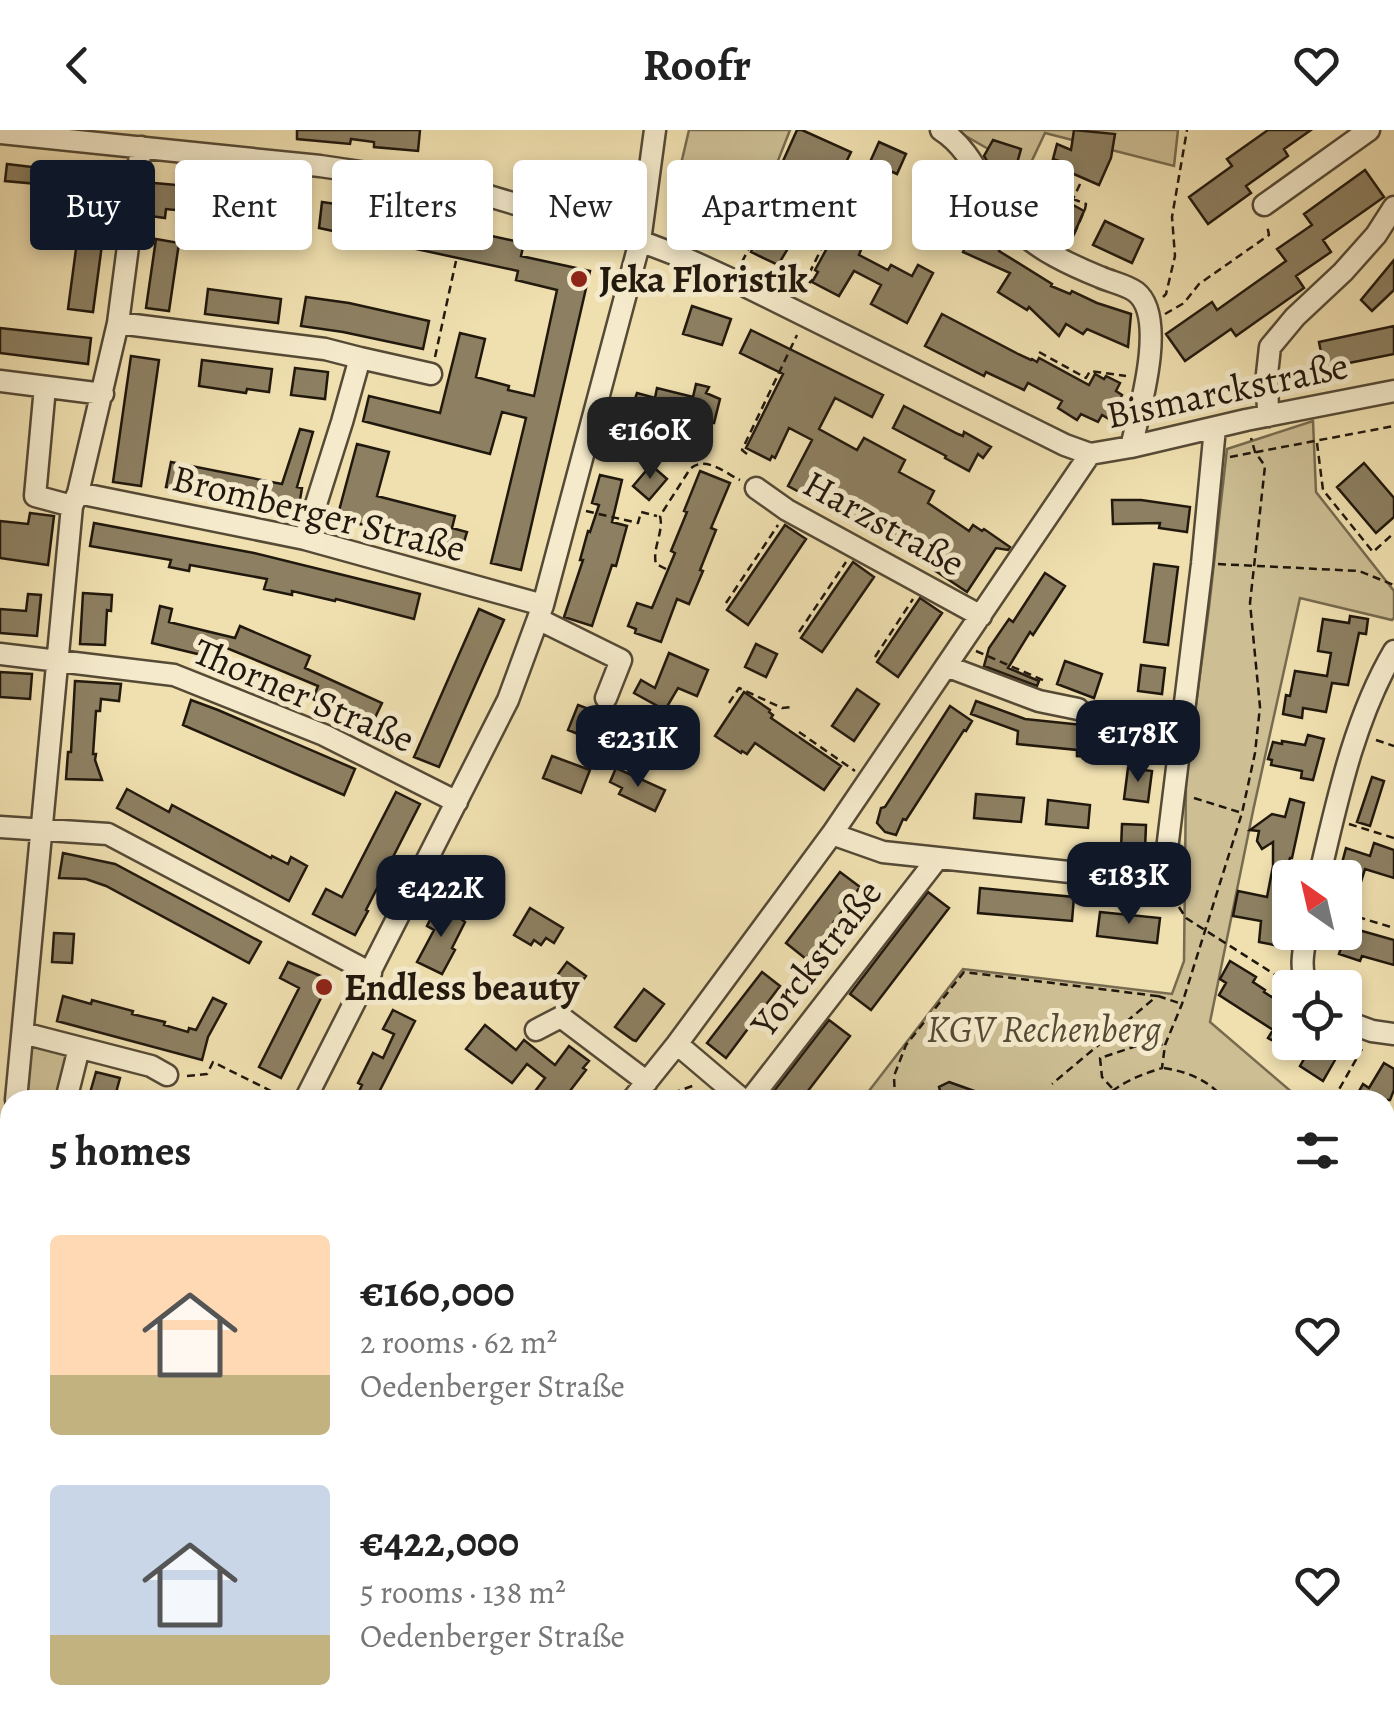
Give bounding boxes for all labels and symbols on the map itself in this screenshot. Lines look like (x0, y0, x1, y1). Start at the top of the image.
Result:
place label: Jeka Floristik (599, 253, 808, 305)
marker: Jeka Floristik (568, 268, 590, 290)
street label: Bismarckstraße (1101, 339, 1353, 441)
pin: €160K (580, 397, 720, 482)
street label: Bromberger Straße (167, 451, 471, 575)
street label: Harzstraße (794, 457, 974, 589)
street label: Thorner Straße (186, 625, 422, 765)
pin: €178K (1068, 700, 1208, 785)
pin: €231K (568, 705, 708, 790)
pin: €183K (1059, 842, 1199, 927)
pin: €422K (371, 855, 511, 940)
north arrow (1272, 860, 1362, 950)
street label: Yorckstraße (738, 869, 894, 1048)
place label: Endless beauty (344, 961, 581, 1013)
marker: Endless beauty (313, 976, 335, 998)
park label: KGV Rechenberg (927, 1003, 1162, 1055)

